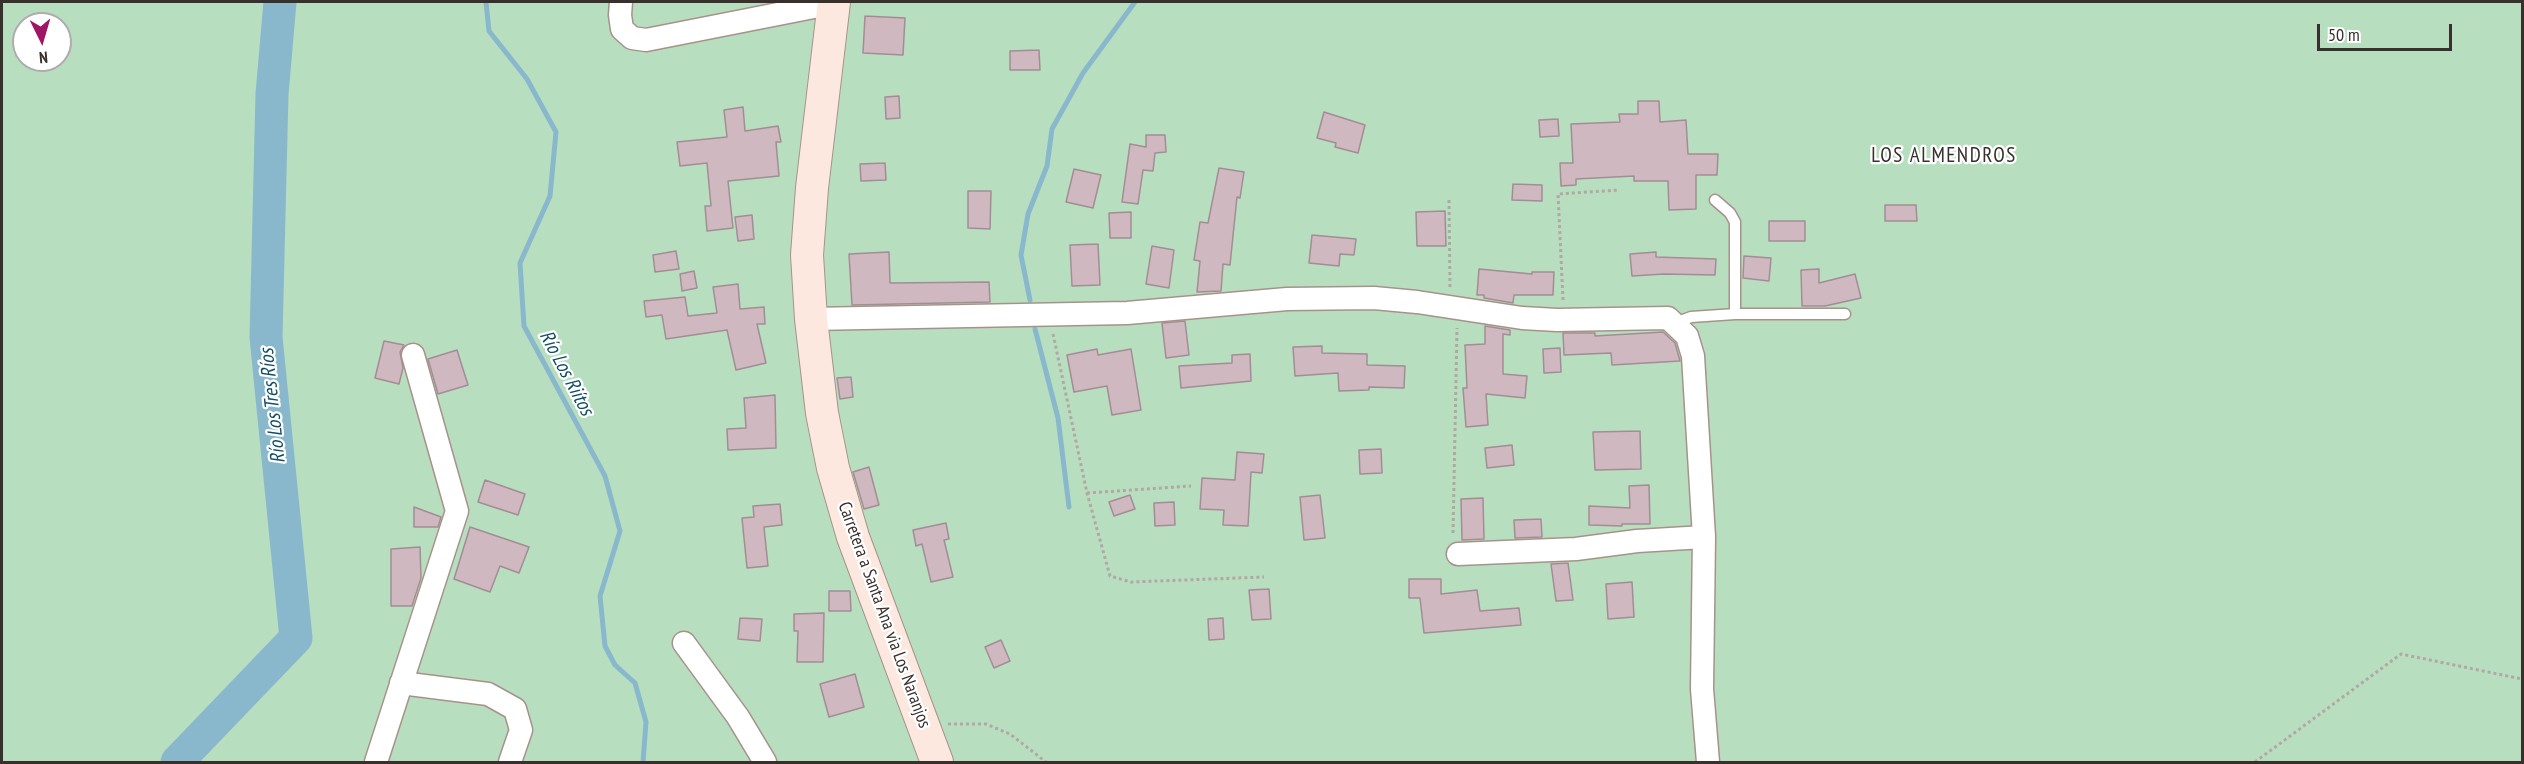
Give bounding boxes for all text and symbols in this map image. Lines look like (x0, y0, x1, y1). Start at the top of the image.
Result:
north arrow (12, 12, 72, 72)
scale bar (2320, 12, 2455, 50)
text: 50 m (2328, 23, 2360, 46)
text: N (38, 48, 49, 68)
district label: LOS ALMENDROS (1871, 143, 2017, 169)
water label: Río Los Riítos (534, 326, 598, 420)
water label: Río Los Tres Ríos (255, 347, 291, 465)
street label: Carretera a Santa Ana via Los Naranjos (833, 499, 935, 731)

